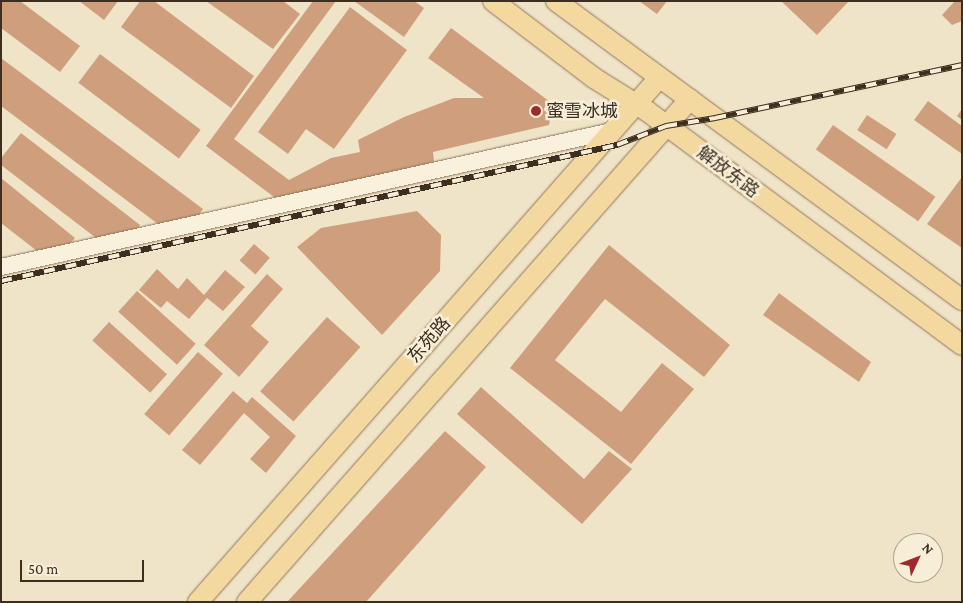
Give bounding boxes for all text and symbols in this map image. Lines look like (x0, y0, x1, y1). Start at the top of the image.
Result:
place label: 蜜雪冰城 (546, 100, 618, 122)
marker: 蜜雪冰城 (530, 105, 542, 117)
street label: 解放东路 (693, 142, 763, 202)
street label: 东苑路 (403, 313, 455, 367)
north arrow (893, 533, 943, 583)
text: N (919, 539, 937, 557)
scale bar (22, 550, 146, 582)
text: 50 m (28, 561, 58, 577)

